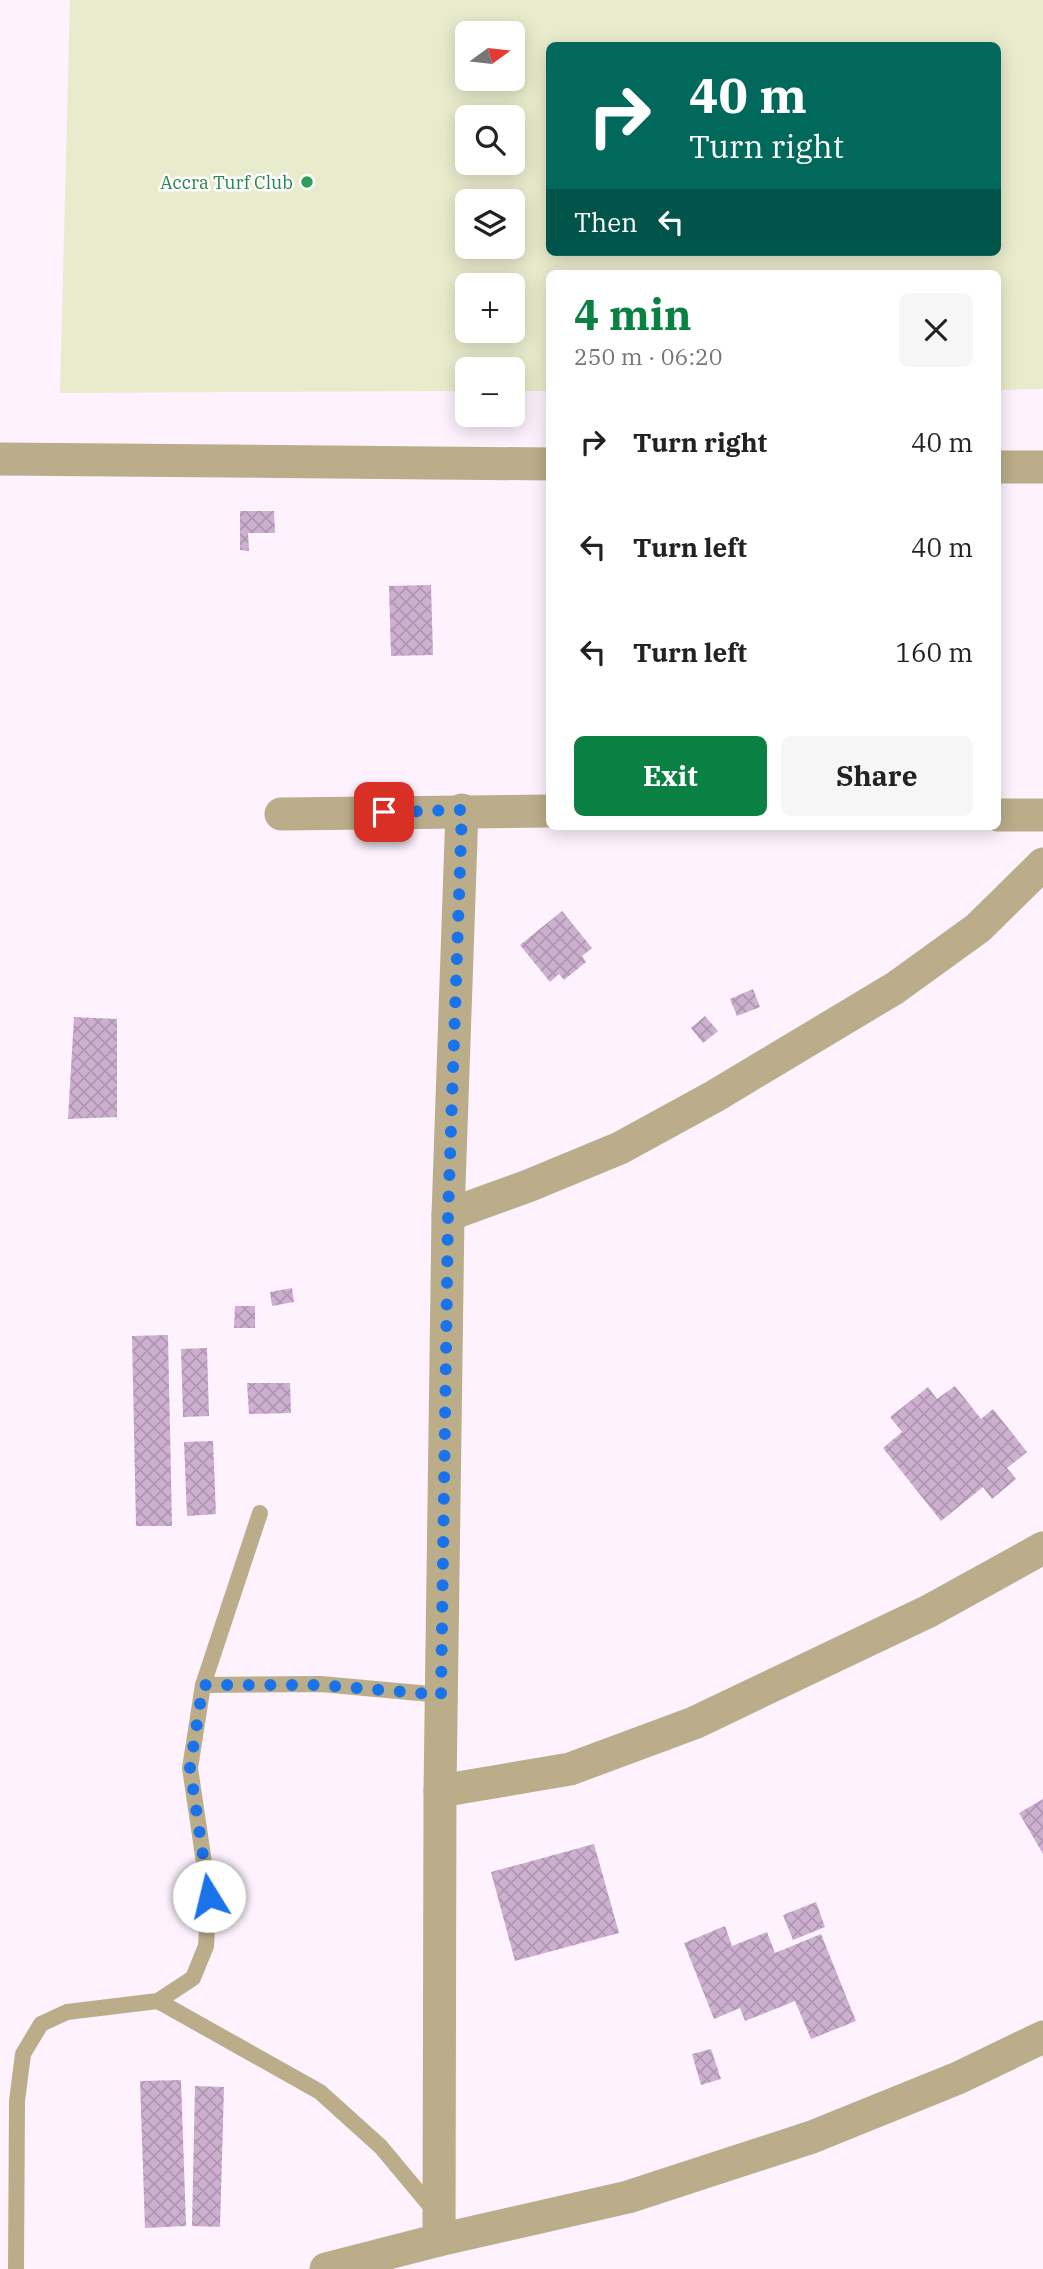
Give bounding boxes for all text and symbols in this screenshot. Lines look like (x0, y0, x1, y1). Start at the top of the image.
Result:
north arrow (455, 21, 525, 91)
map controls (455, 21, 525, 427)
text: 40 m (689, 63, 807, 126)
icon: right (574, 70, 665, 161)
button: search (455, 105, 525, 175)
text: Turn right (689, 125, 844, 167)
place label: Accra Turf Club (160, 171, 293, 194)
marker: Accra Turf Club (299, 174, 315, 190)
button: layers (455, 189, 525, 259)
icon: left (652, 203, 690, 241)
text: Then (574, 205, 638, 239)
button: + (455, 273, 525, 343)
text: 4 min (574, 287, 692, 342)
button: close (899, 293, 973, 367)
text: 250 m · 06:20 (574, 341, 723, 371)
button: − (455, 357, 525, 427)
icon: right (574, 423, 612, 461)
text: Turn right (633, 425, 767, 459)
text: 40 m (911, 425, 973, 459)
icon: left (574, 528, 612, 566)
text: Turn left (633, 530, 747, 564)
text: 40 m (911, 530, 973, 564)
icon: left (574, 633, 612, 671)
text: Turn left (633, 635, 747, 669)
text: 160 m (895, 635, 973, 669)
button: Exit (574, 736, 767, 816)
button: Share (781, 736, 973, 816)
pin (354, 782, 414, 842)
icon: arrive (365, 793, 403, 831)
position arrow (172, 1859, 246, 1933)

